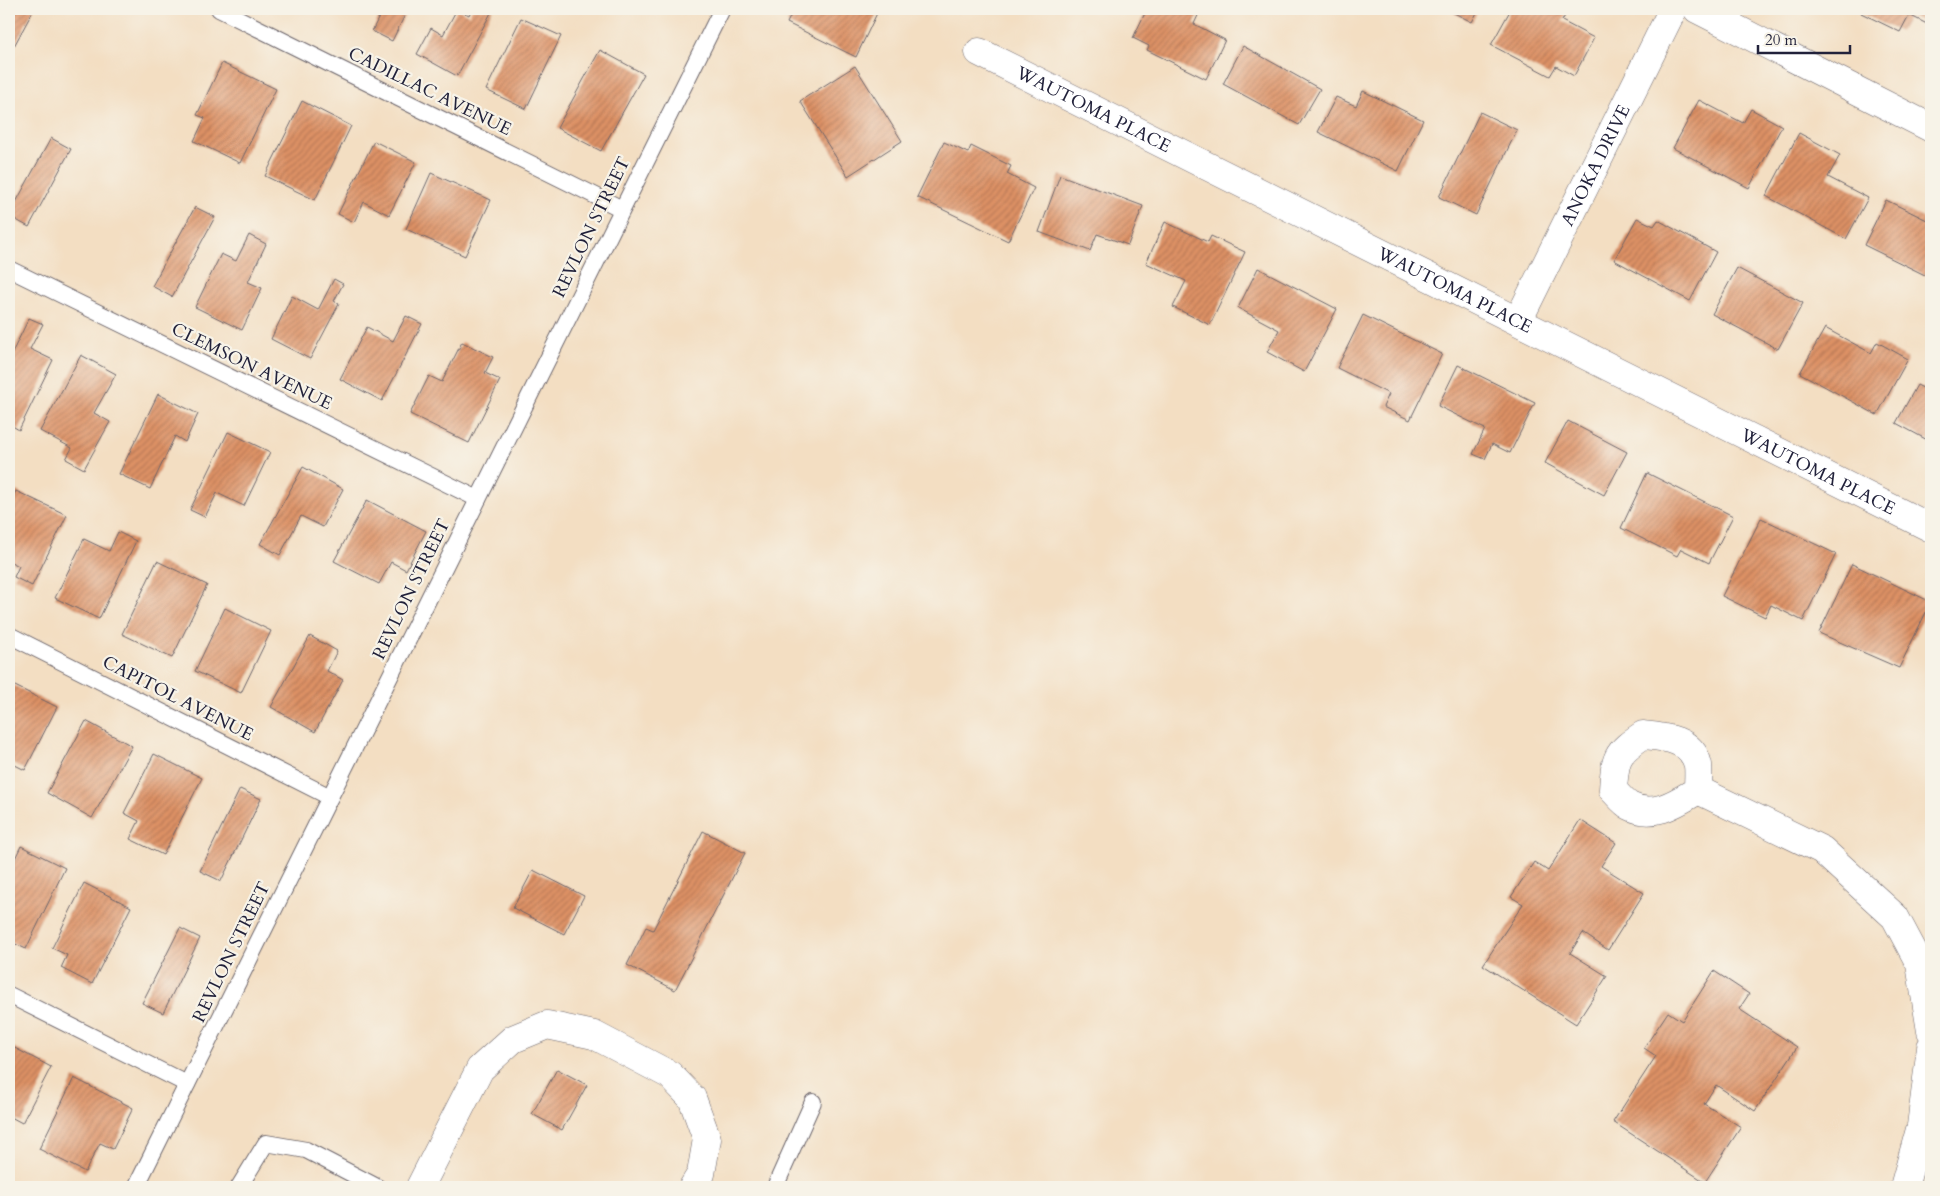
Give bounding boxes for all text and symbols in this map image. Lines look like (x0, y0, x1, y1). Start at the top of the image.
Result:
scale bar (1758, 22, 1850, 54)
text: 20 m (1765, 30, 1797, 50)
street label: CADILLAC AVENUE (344, 41, 516, 142)
street label: WAUTOMA PLACE (1011, 60, 1175, 159)
street label: ANOKA DRIVE (1555, 101, 1637, 230)
street label: REVLON STREET (547, 153, 636, 302)
street label: WAUTOMA PLACE (1372, 241, 1536, 340)
street label: CLEMSON AVENUE (167, 317, 336, 416)
street label: WAUTOMA PLACE (1735, 422, 1899, 521)
street label: REVLON STREET (367, 515, 456, 664)
street label: CAPITOL AVENUE (98, 650, 257, 747)
street label: REVLON STREET (187, 878, 276, 1027)

